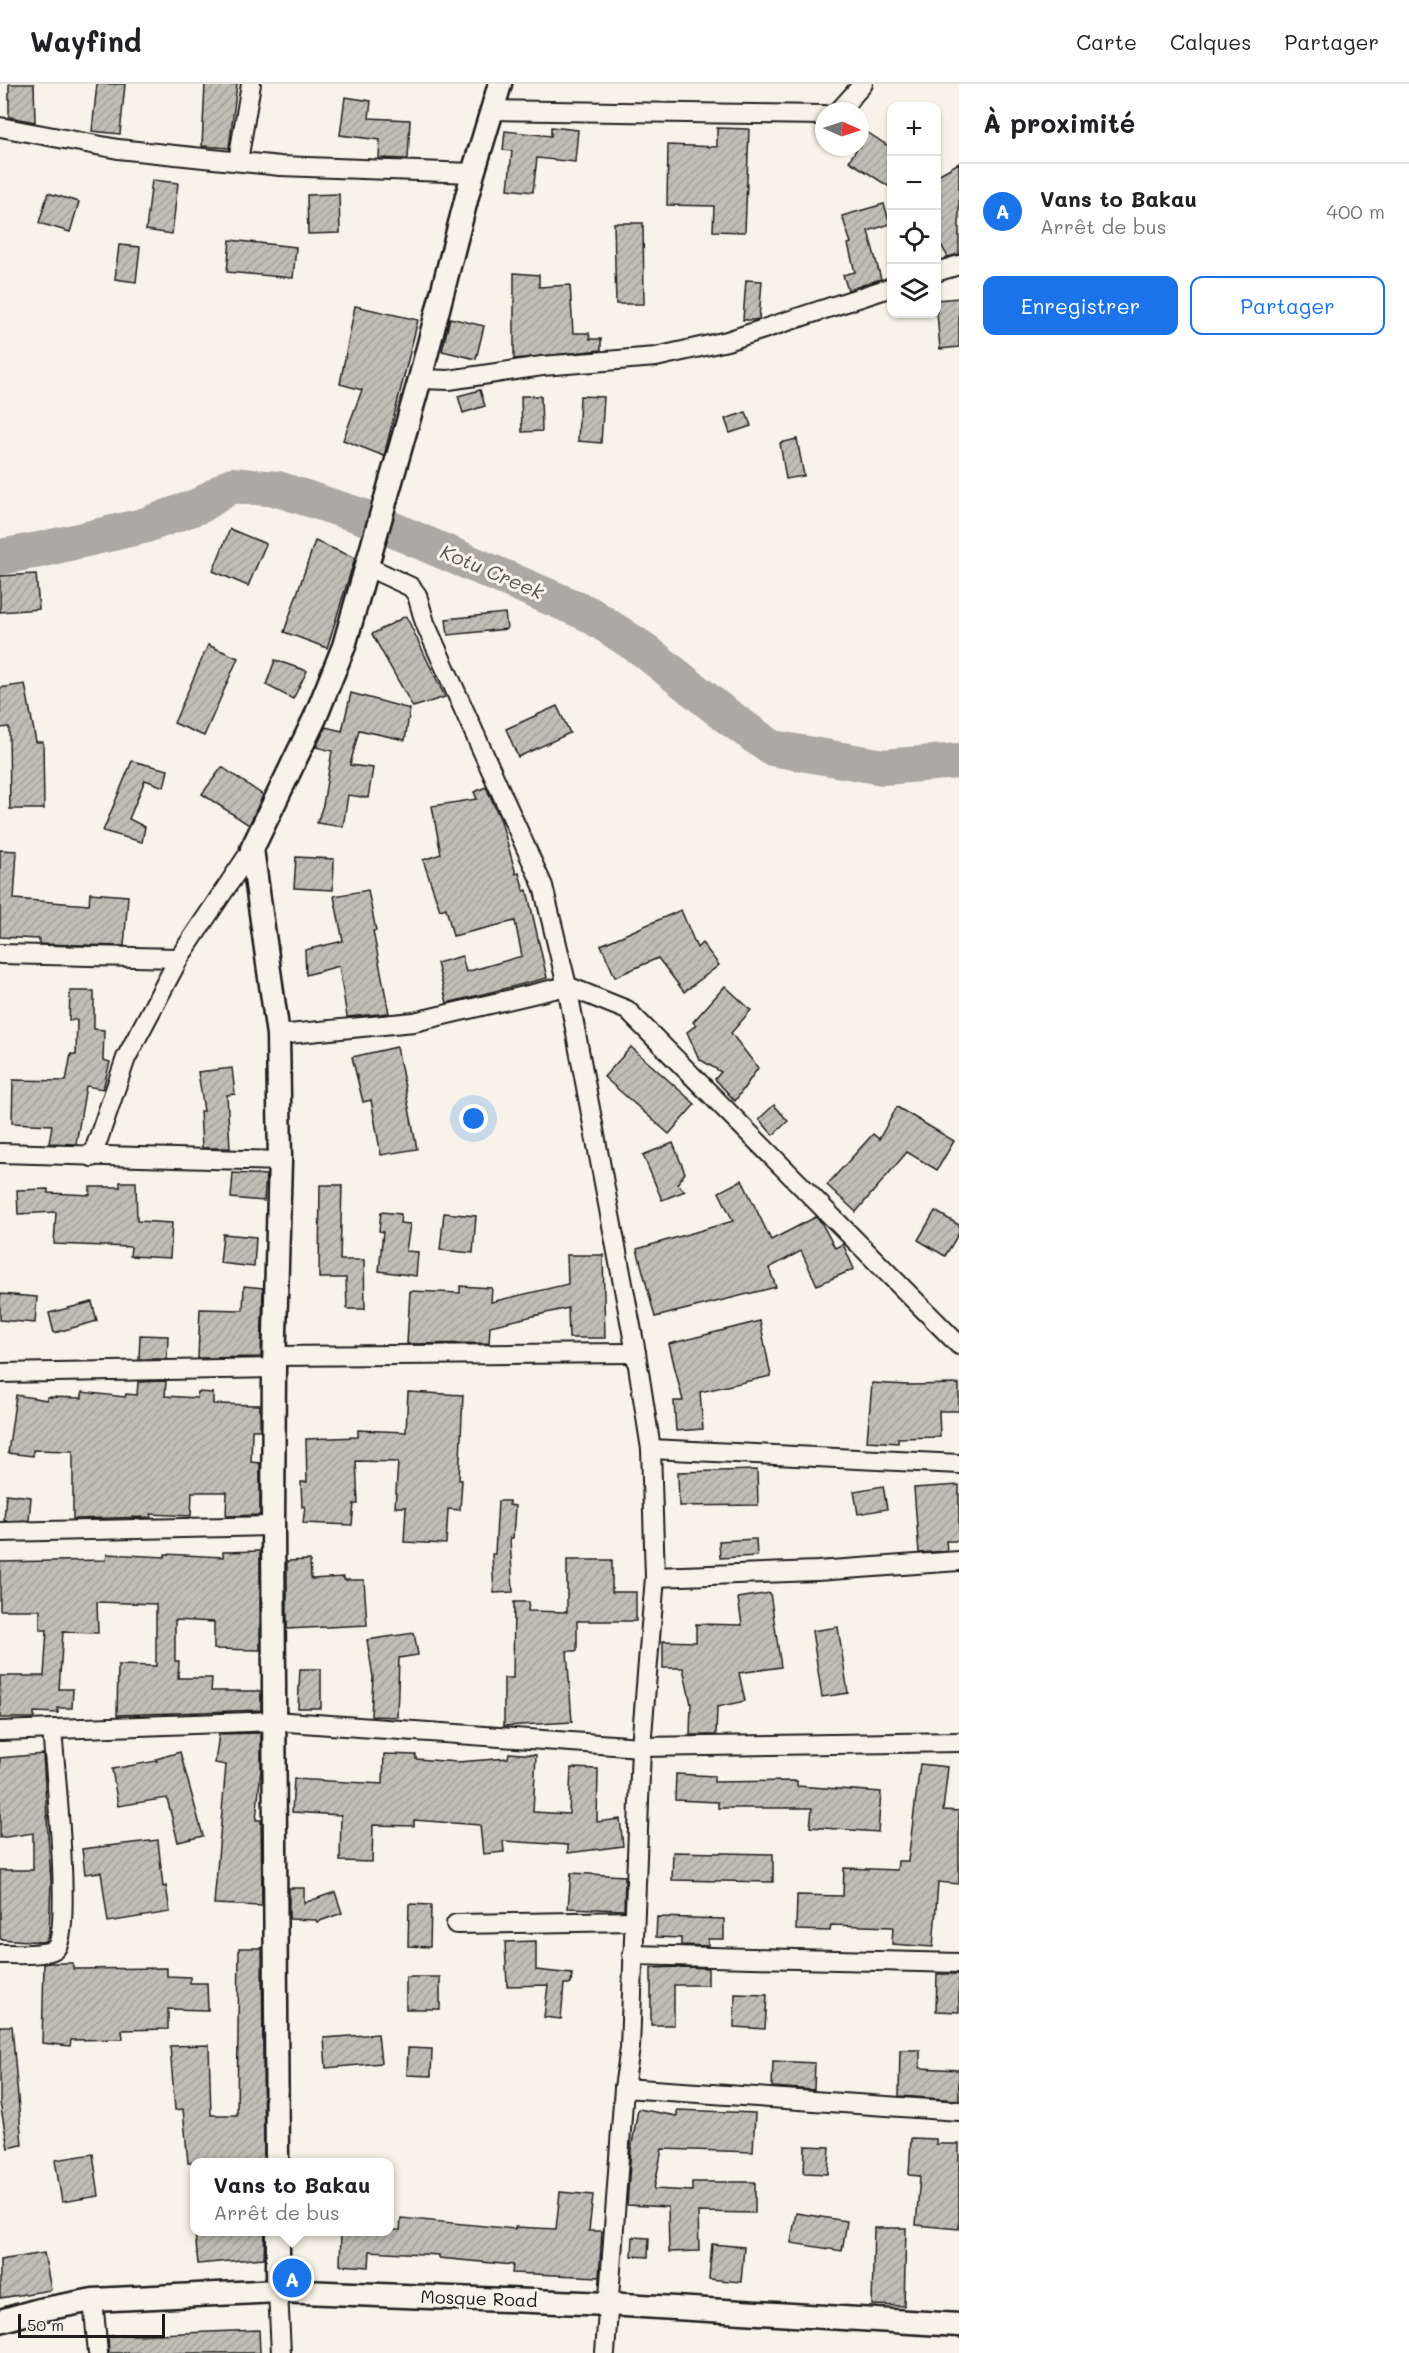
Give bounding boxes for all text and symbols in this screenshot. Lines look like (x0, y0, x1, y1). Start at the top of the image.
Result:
text: Wayfind (30, 23, 141, 59)
text: Carte (1076, 28, 1137, 55)
text: Calques (1170, 28, 1252, 55)
text: Partager (1285, 28, 1379, 55)
north arrow (815, 102, 869, 156)
map controls (887, 102, 941, 318)
button: + (887, 102, 941, 156)
text: À proximité (983, 106, 1135, 140)
button: − (887, 156, 941, 210)
text: Vans to Bakau (1040, 184, 1197, 213)
text: A (996, 198, 1009, 224)
text: 400 m (1326, 198, 1385, 224)
button: locate (887, 210, 941, 264)
text: Arrêt de bus (1040, 213, 1166, 239)
button: layers (887, 264, 941, 318)
button: Enregistrer (983, 276, 1178, 335)
button: Partager (1190, 276, 1385, 335)
water label: Kotu Creek (437, 538, 548, 605)
your location (459, 1104, 488, 1133)
popup (190, 2158, 394, 2236)
text: Vans to Bakau (213, 2170, 371, 2199)
text: Arrêt de bus (213, 2199, 340, 2225)
pin: A (272, 2256, 312, 2300)
street label: Mosque Road (420, 2284, 538, 2312)
scale bar (18, 2311, 165, 2338)
text: 50 m (27, 2314, 64, 2335)

